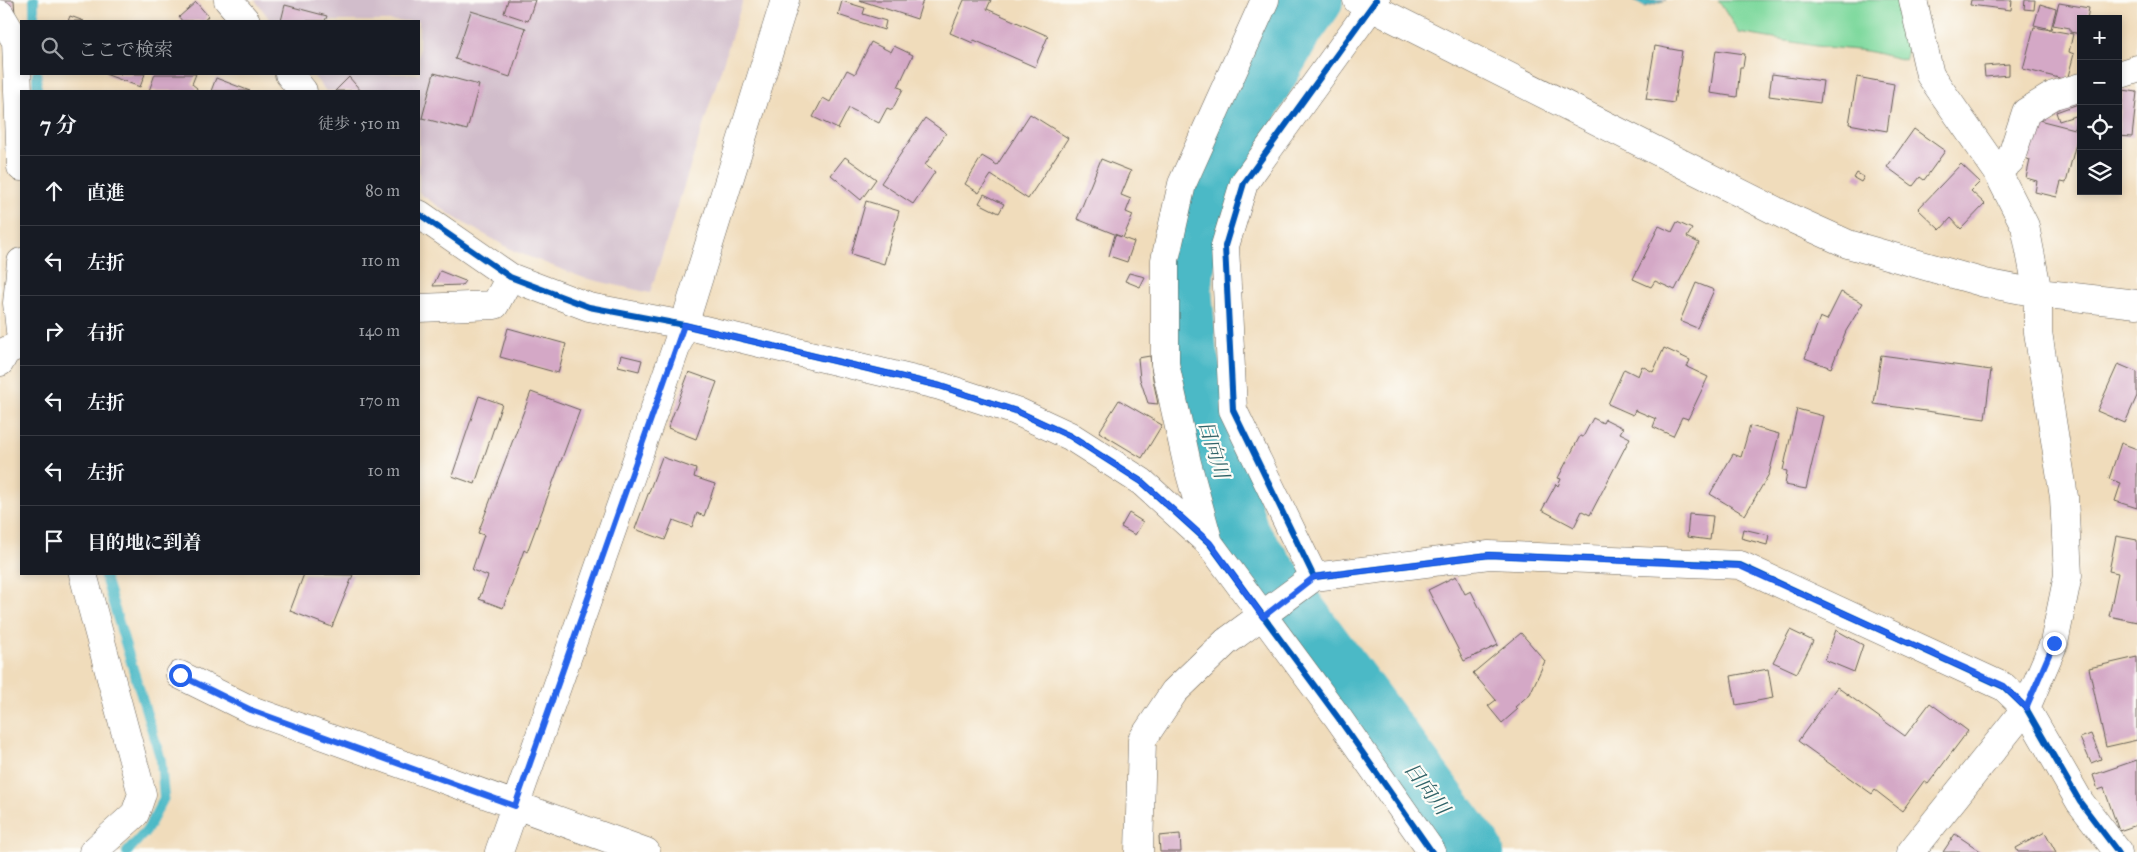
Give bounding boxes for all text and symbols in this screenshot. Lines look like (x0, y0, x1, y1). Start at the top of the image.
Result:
map controls (2077, 15, 2122, 195)
button: + (2077, 15, 2122, 60)
search box (20, 20, 420, 75)
icon: search (38, 34, 66, 62)
text: ここで検索 (78, 38, 173, 61)
button: − (2077, 60, 2122, 105)
button: locate (2077, 105, 2122, 150)
text: 7 分 (40, 112, 77, 138)
text: 徒歩 · 510 m (318, 114, 400, 133)
button: layers (2077, 150, 2122, 195)
icon: ahead (40, 177, 68, 205)
text: 直進 (87, 181, 125, 204)
text: 80 m (365, 181, 400, 200)
icon: left (40, 247, 68, 275)
text: 左折 (87, 251, 125, 274)
text: 110 m (361, 251, 400, 270)
icon: right (40, 317, 68, 345)
text: 右折 (87, 321, 125, 344)
text: 140 m (359, 321, 400, 340)
icon: left (40, 387, 68, 415)
text: 左折 (87, 391, 125, 414)
text: 170 m (359, 391, 400, 410)
water label: 日向川 (1194, 417, 1235, 483)
icon: left (40, 457, 68, 485)
text: 左折 (87, 461, 125, 484)
text: 10 m (368, 461, 400, 480)
icon: arrive (40, 527, 68, 555)
text: 目的地に到着 (87, 531, 201, 554)
route end (2043, 632, 2066, 655)
route start (169, 664, 192, 687)
water label: 日向川 (1399, 757, 1456, 821)

